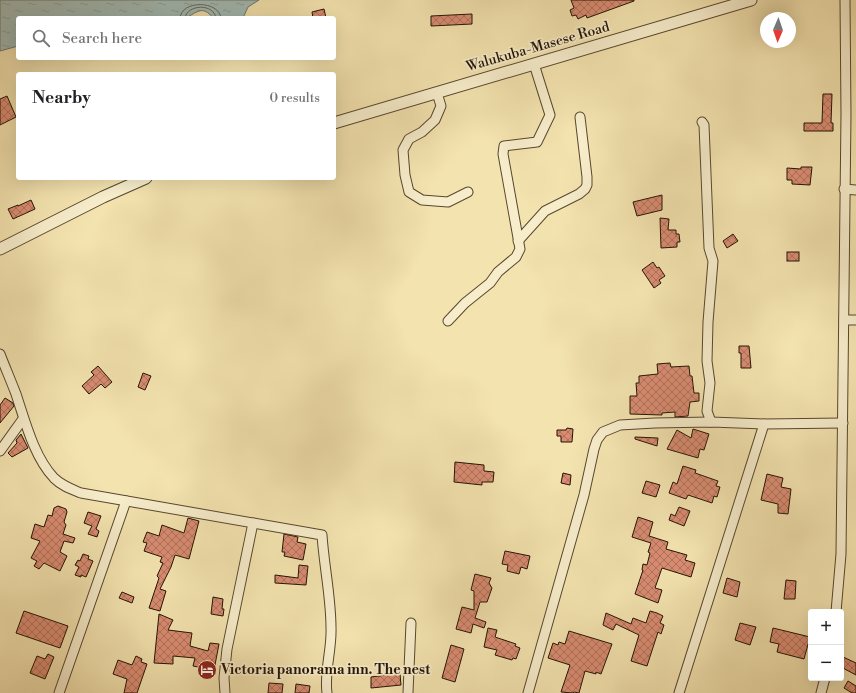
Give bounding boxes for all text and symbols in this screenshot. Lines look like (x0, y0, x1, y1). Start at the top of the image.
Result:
north arrow (760, 12, 796, 48)
search box (16, 16, 336, 60)
street label: Walukuba-Masese Road (463, 18, 612, 76)
icon: search (30, 27, 52, 49)
text: Search here (62, 29, 142, 48)
text: Nearby (32, 87, 91, 109)
text: 0 results (269, 90, 320, 106)
map controls (808, 609, 844, 681)
button: + (808, 609, 844, 645)
button: − (808, 645, 844, 681)
hotel icon: Victoria panorama inn. The nest (196, 659, 218, 681)
place label: Victoria panorama inn. The nest (220, 661, 431, 679)

